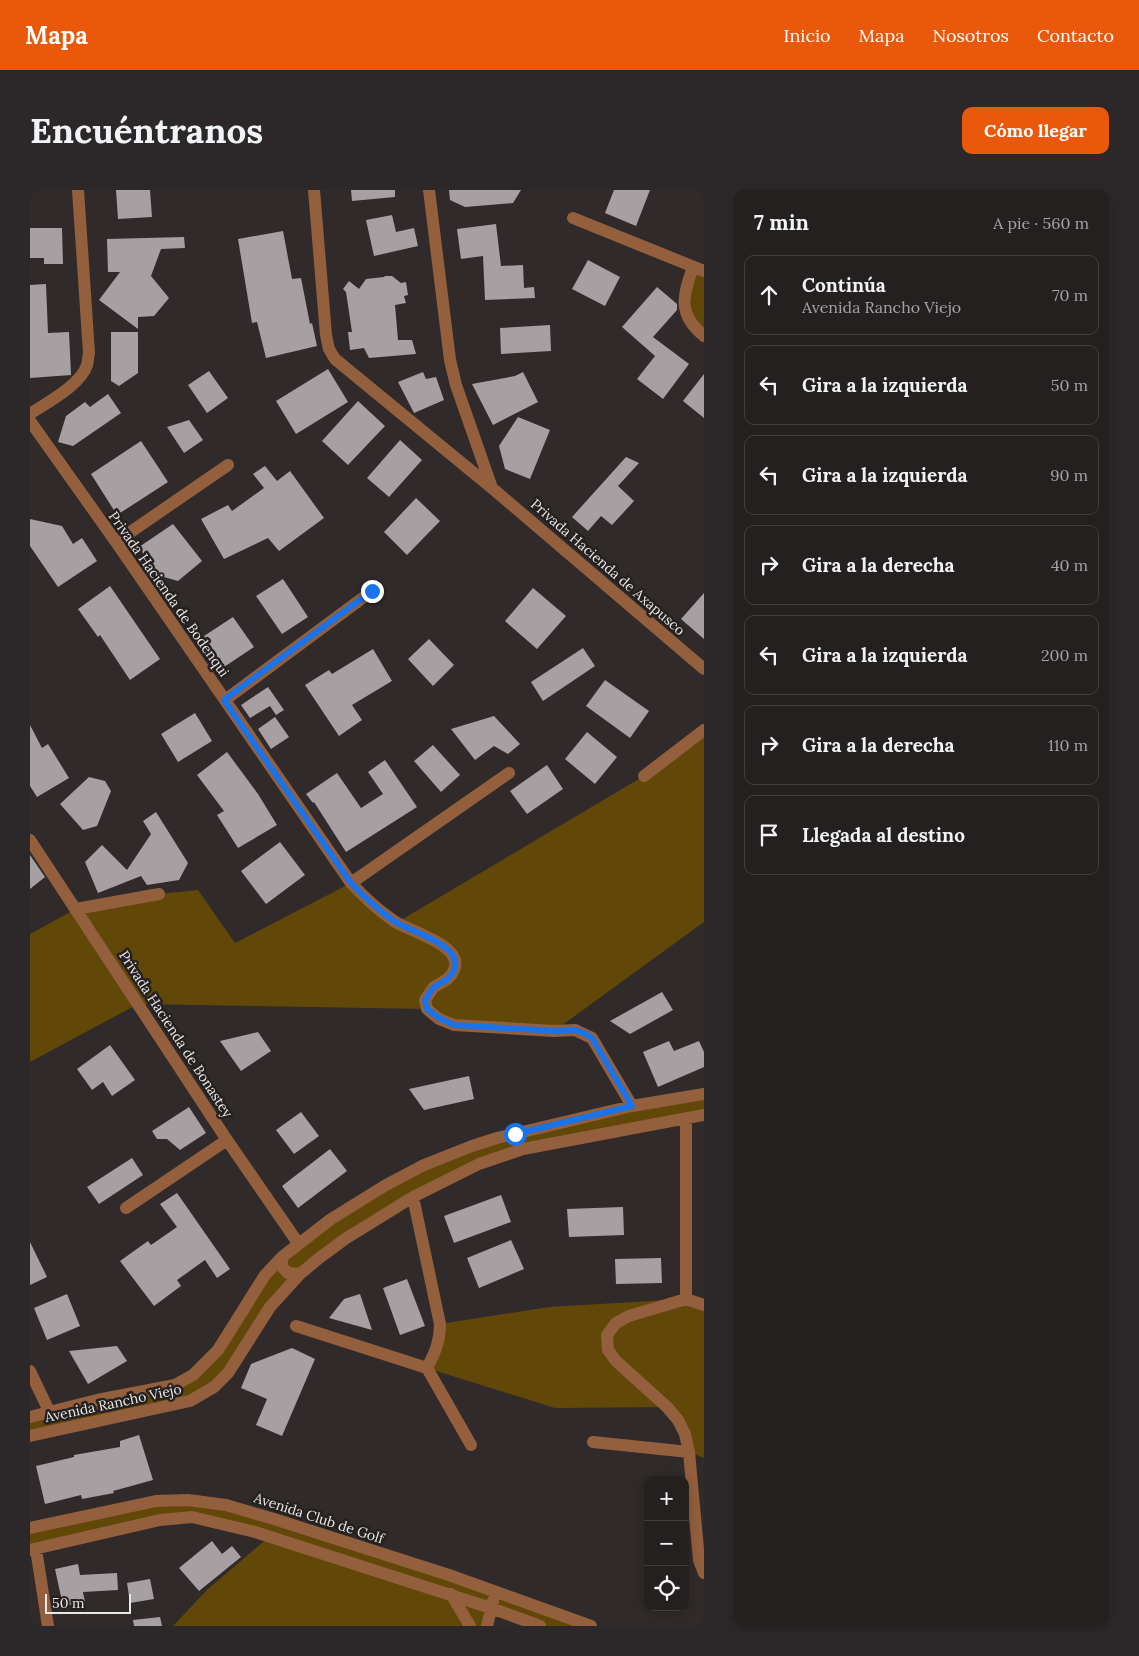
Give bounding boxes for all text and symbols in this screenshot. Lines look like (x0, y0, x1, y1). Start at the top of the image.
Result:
text: Mapa (25, 20, 88, 51)
text: Inicio (784, 24, 831, 47)
text: Mapa (859, 24, 904, 47)
text: Nosotros (932, 24, 1009, 47)
text: Contacto (1037, 24, 1114, 47)
button: Cómo llegar (962, 107, 1109, 154)
text: Encuéntranos (30, 108, 263, 153)
text: 7 min (754, 209, 809, 236)
text: A pie · 560 m (993, 213, 1089, 233)
text: Continúa (802, 273, 886, 297)
icon: ahead (755, 281, 783, 309)
text: 70 m (1052, 285, 1088, 305)
text: Avenida Rancho Viejo (802, 297, 961, 317)
icon: left (755, 371, 783, 399)
text: Gira a la izquierda (802, 373, 968, 397)
text: 50 m (1051, 375, 1088, 395)
icon: left (755, 461, 783, 489)
text: Gira a la izquierda (802, 463, 968, 487)
text: 90 m (1050, 465, 1088, 485)
street label: Privada Hacienda de Axapusco (527, 495, 689, 639)
street label: Privada Hacienda de Bodenqui (105, 508, 233, 680)
icon: right (755, 551, 783, 579)
text: Gira a la derecha (802, 553, 955, 577)
text: 40 m (1051, 555, 1088, 575)
route end (361, 580, 384, 603)
icon: left (755, 641, 783, 669)
text: Gira a la izquierda (802, 643, 968, 667)
text: 200 m (1041, 645, 1088, 665)
icon: right (755, 731, 783, 759)
text: Gira a la derecha (802, 733, 955, 757)
text: 110 m (1048, 735, 1088, 755)
icon: arrive (755, 821, 783, 849)
text: Llegada al destino (802, 823, 965, 847)
street label: Privada Hacienda de Bonastey (115, 947, 237, 1121)
route start (504, 1123, 527, 1146)
street label: Avenida Rancho Viejo (42, 1380, 183, 1426)
map controls (644, 1476, 689, 1611)
button: + (644, 1476, 689, 1521)
street label: Avenida Club de Golf (251, 1488, 387, 1548)
button: − (644, 1521, 689, 1566)
button: locate (644, 1566, 689, 1611)
scale bar (45, 1591, 131, 1614)
text: 50 m (52, 1594, 85, 1612)

